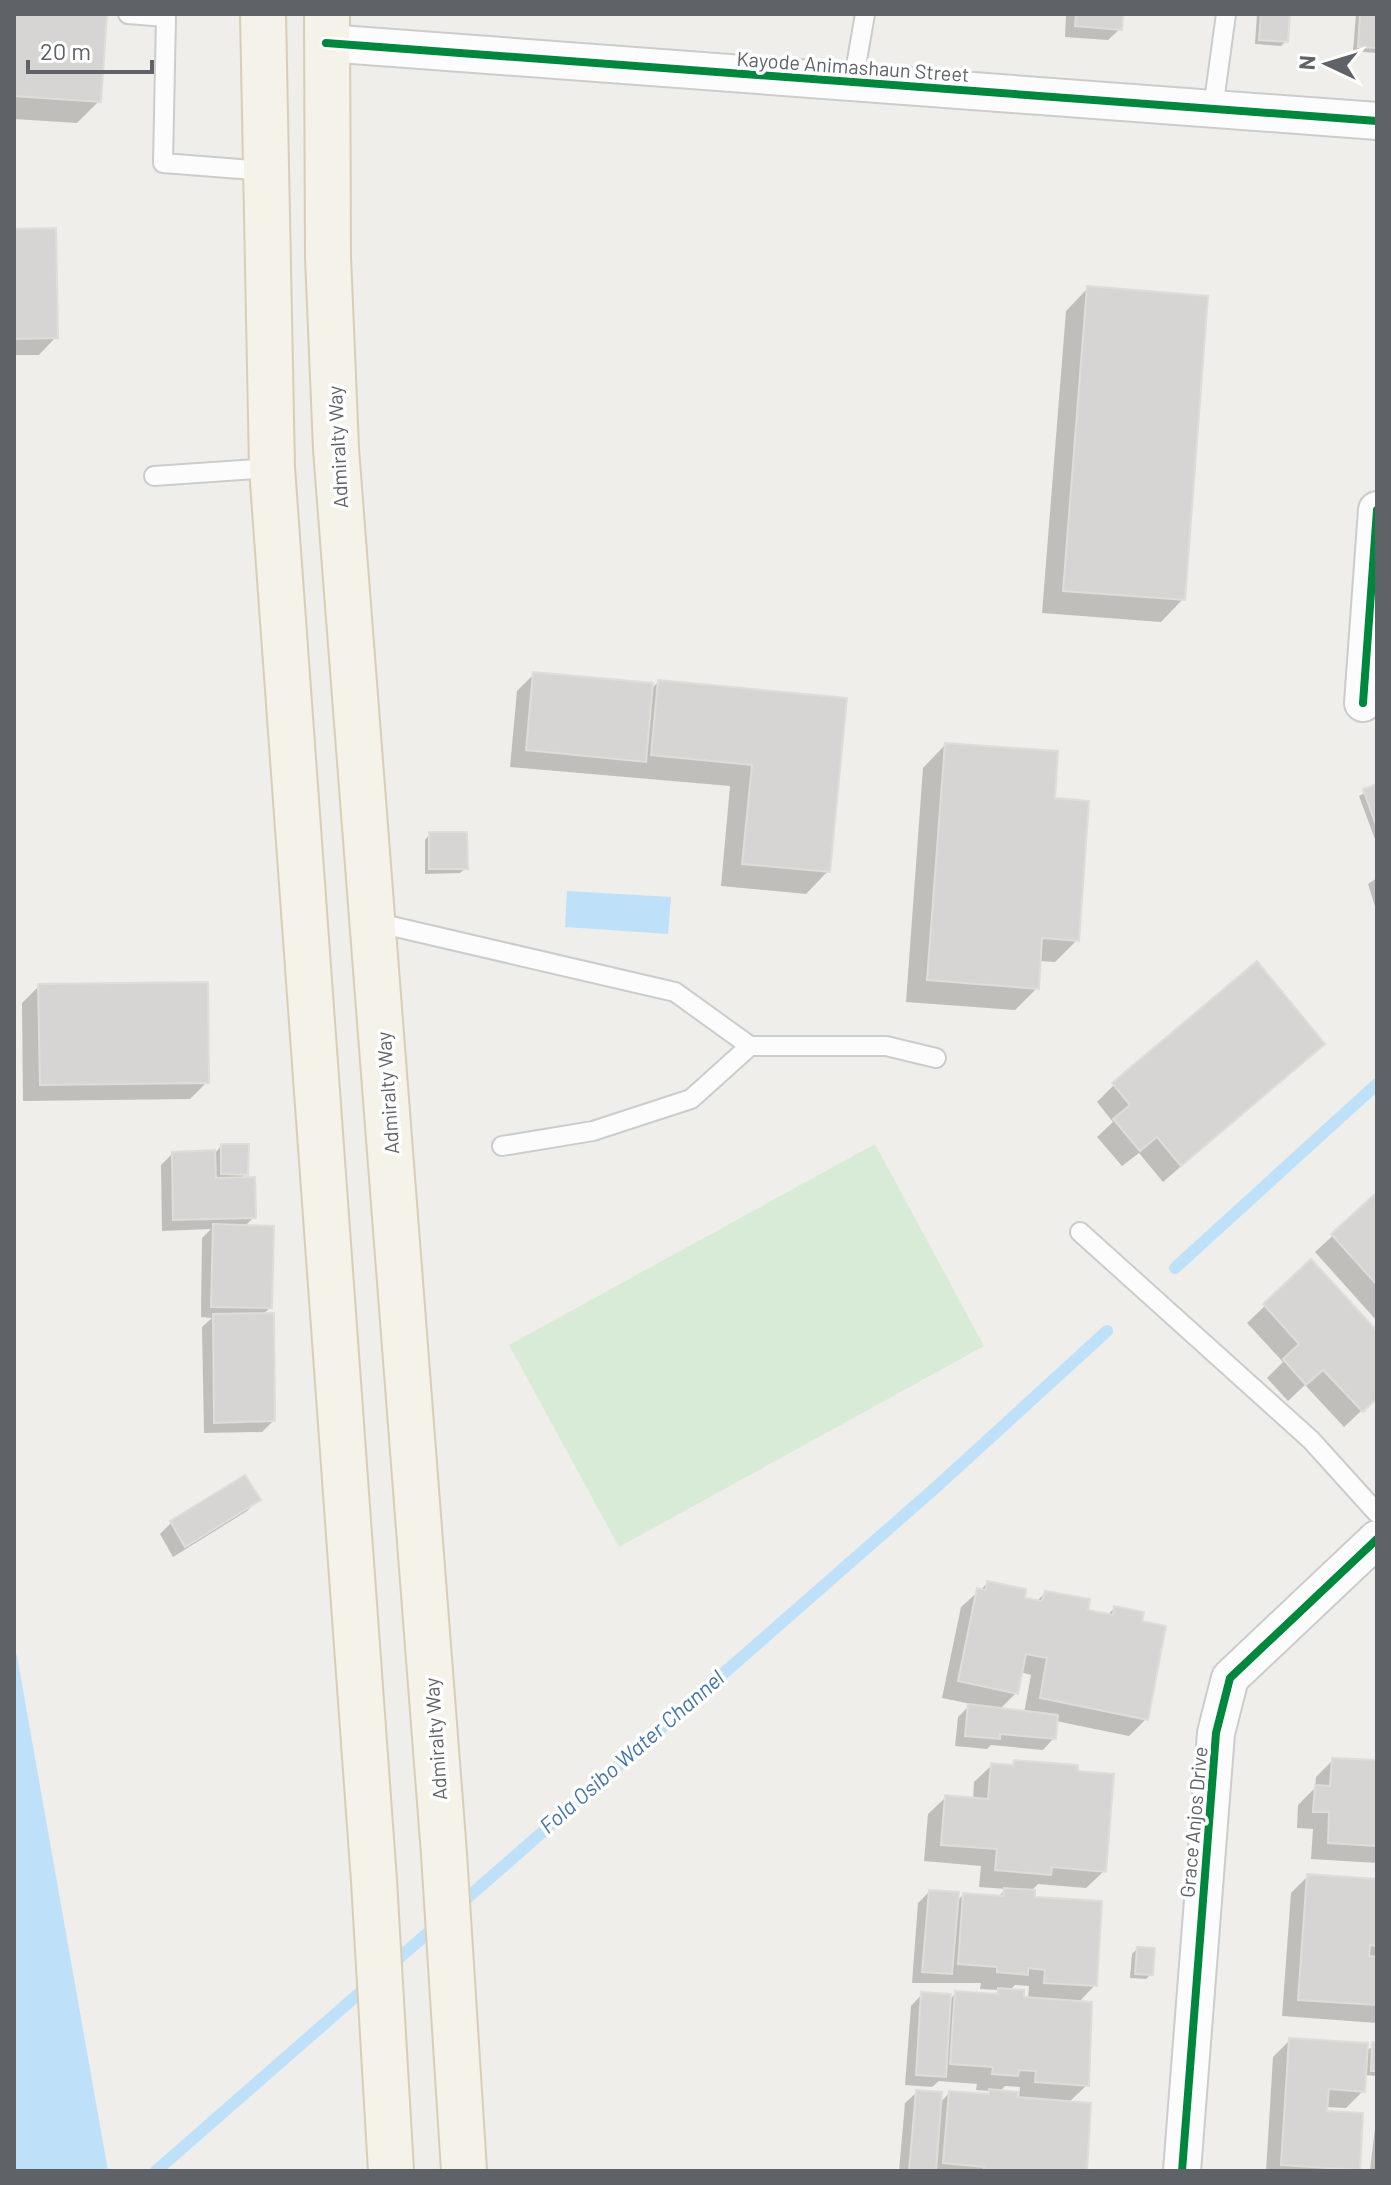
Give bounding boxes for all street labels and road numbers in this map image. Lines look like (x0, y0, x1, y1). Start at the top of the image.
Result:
street label: Kayode Animashaun Street (736, 46, 970, 86)
street label: Admiralty Way (322, 385, 352, 509)
street label: Admiralty Way (371, 1031, 403, 1155)
street label: Admiralty Way (419, 1677, 451, 1801)
street label: Grace Anjos Drive (1174, 1745, 1212, 1899)

